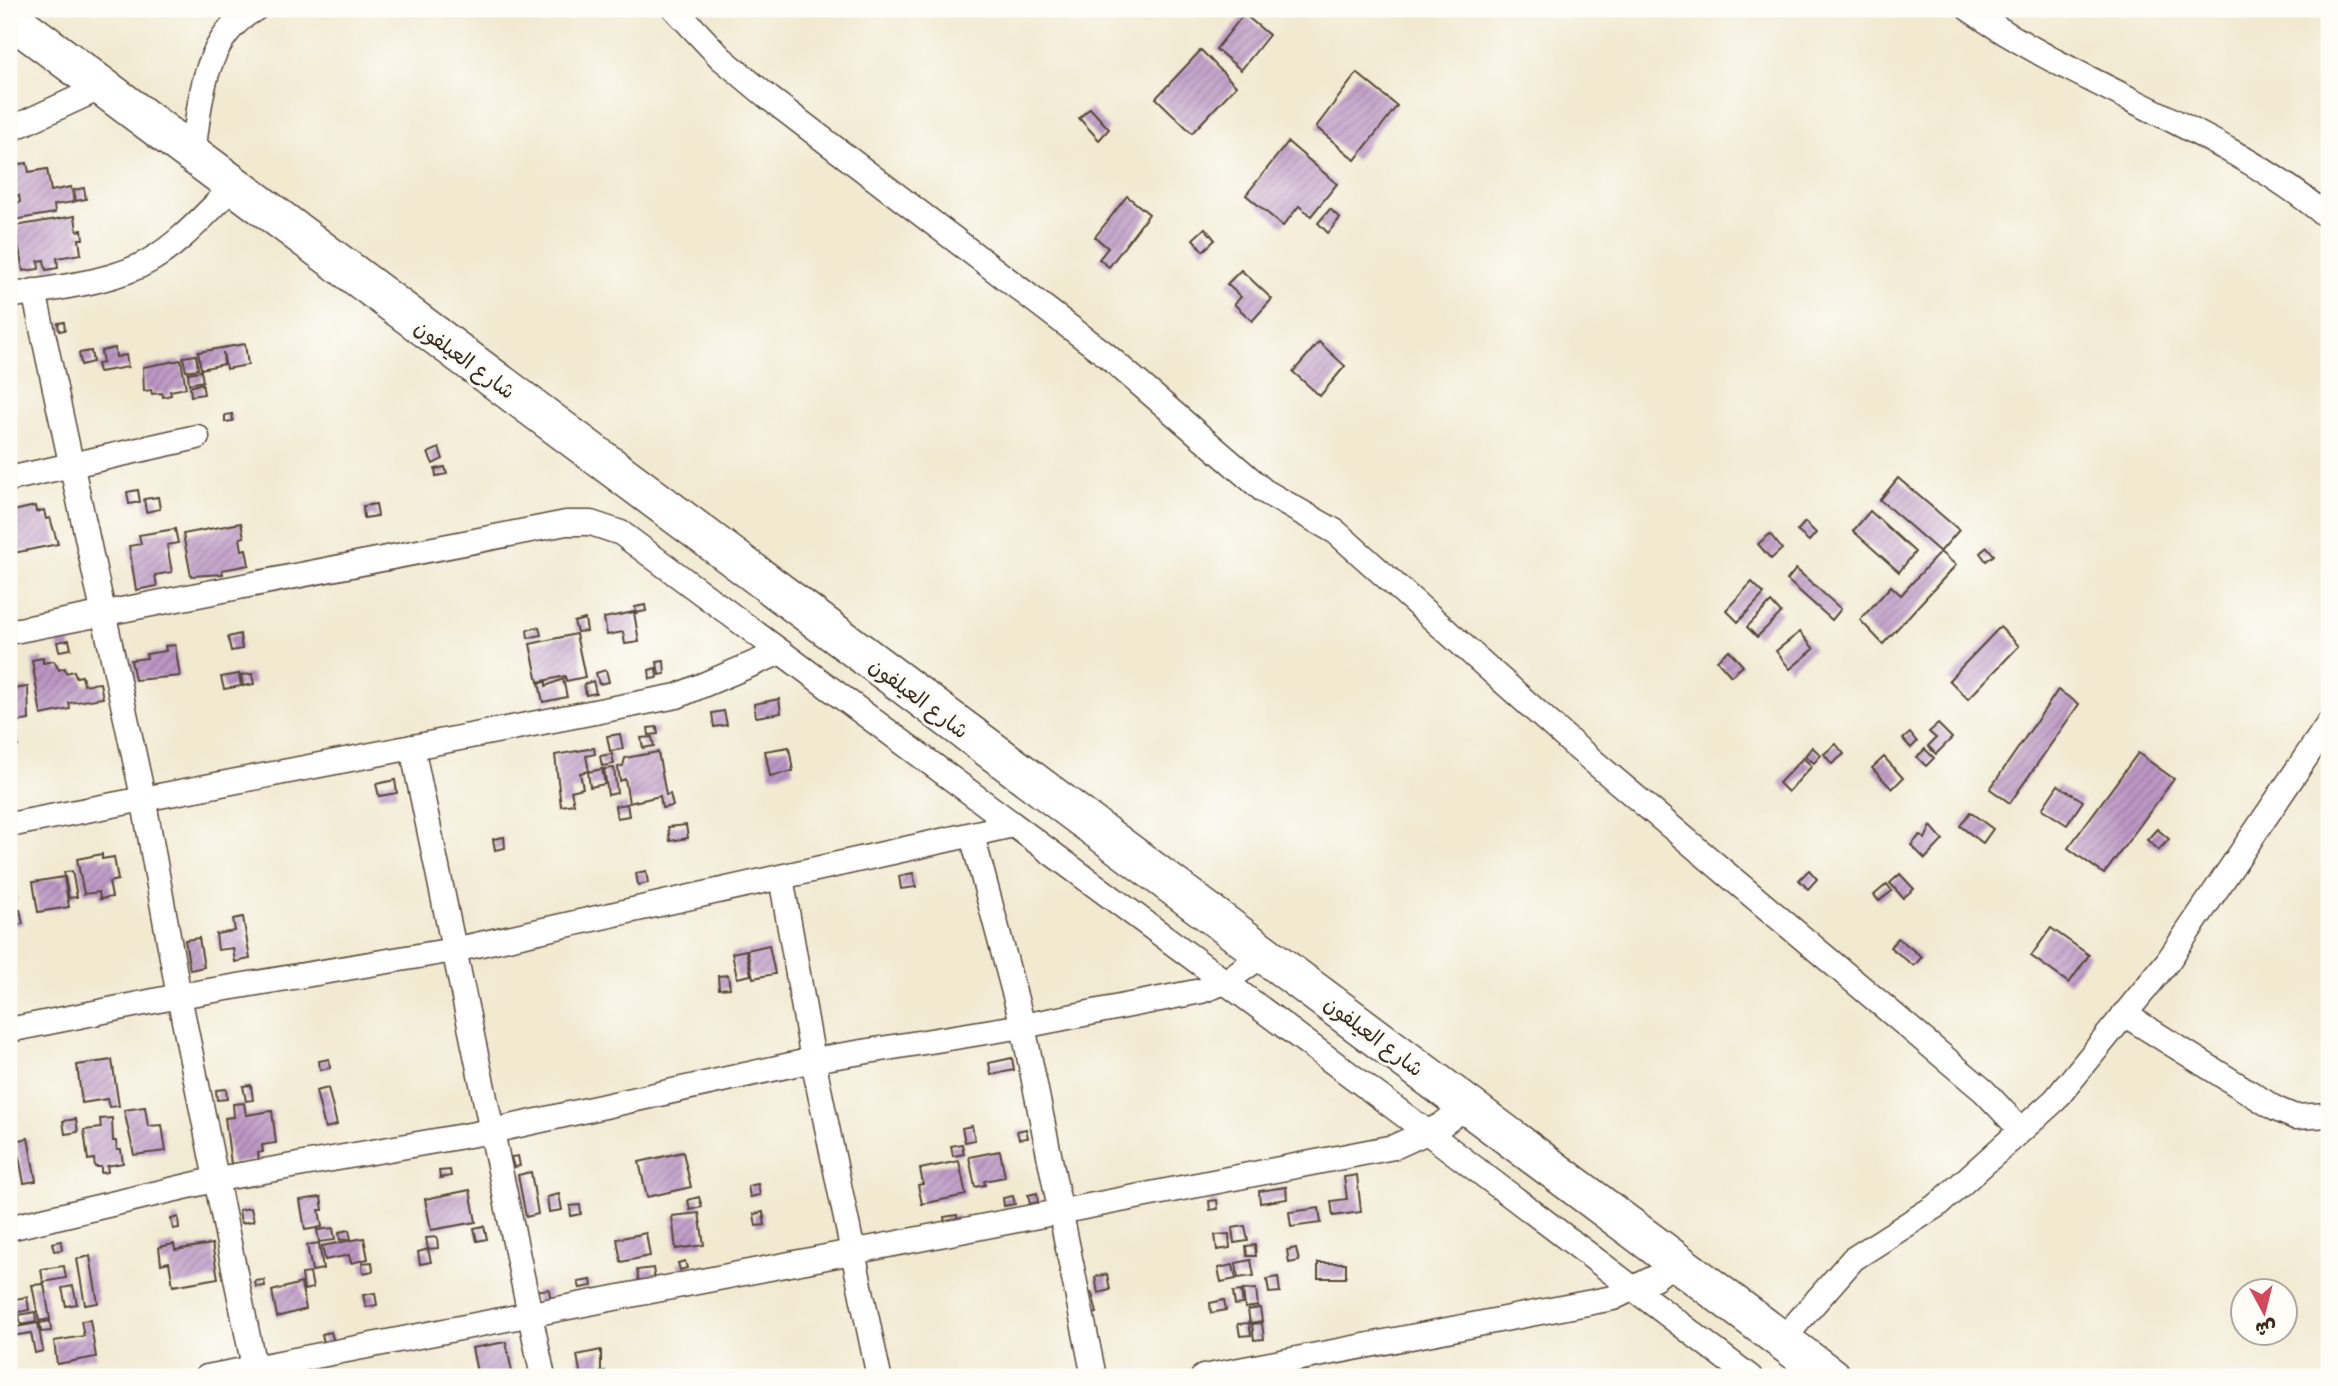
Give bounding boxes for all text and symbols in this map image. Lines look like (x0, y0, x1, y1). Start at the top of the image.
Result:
street label: شارع العيلفون (408, 313, 521, 406)
street label: شارع العيلفون (863, 652, 974, 746)
street label: شارع العيلفون (1318, 990, 1429, 1084)
north arrow (2230, 1278, 2300, 1348)
text: ش (2254, 1316, 2278, 1342)

